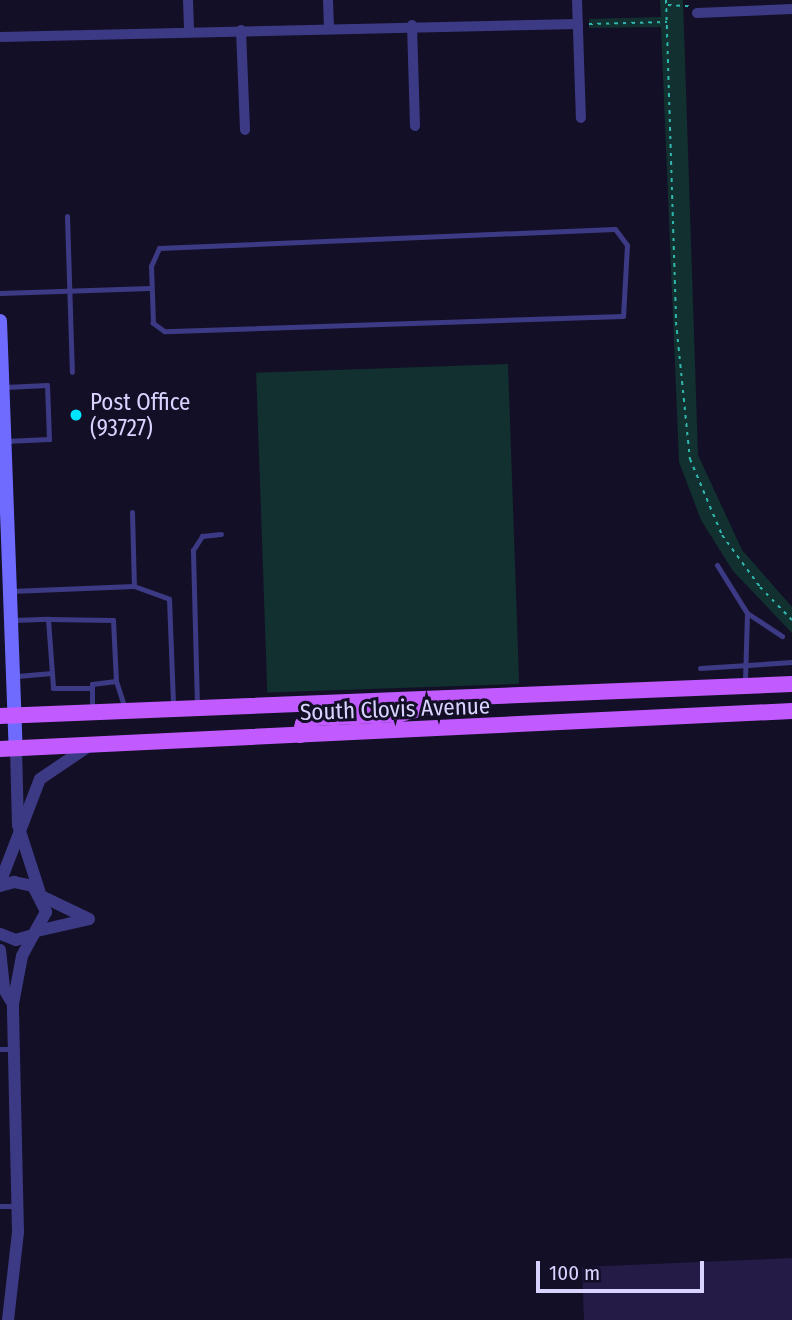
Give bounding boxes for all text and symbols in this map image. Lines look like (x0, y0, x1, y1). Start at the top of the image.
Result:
place label: Post Office (93727) (90, 388, 190, 442)
marker: Post Office (93727) (68, 407, 84, 423)
street label: South Clovis Avenue (299, 692, 491, 726)
scale bar (540, 1246, 708, 1290)
text: 100 m (549, 1260, 600, 1286)

